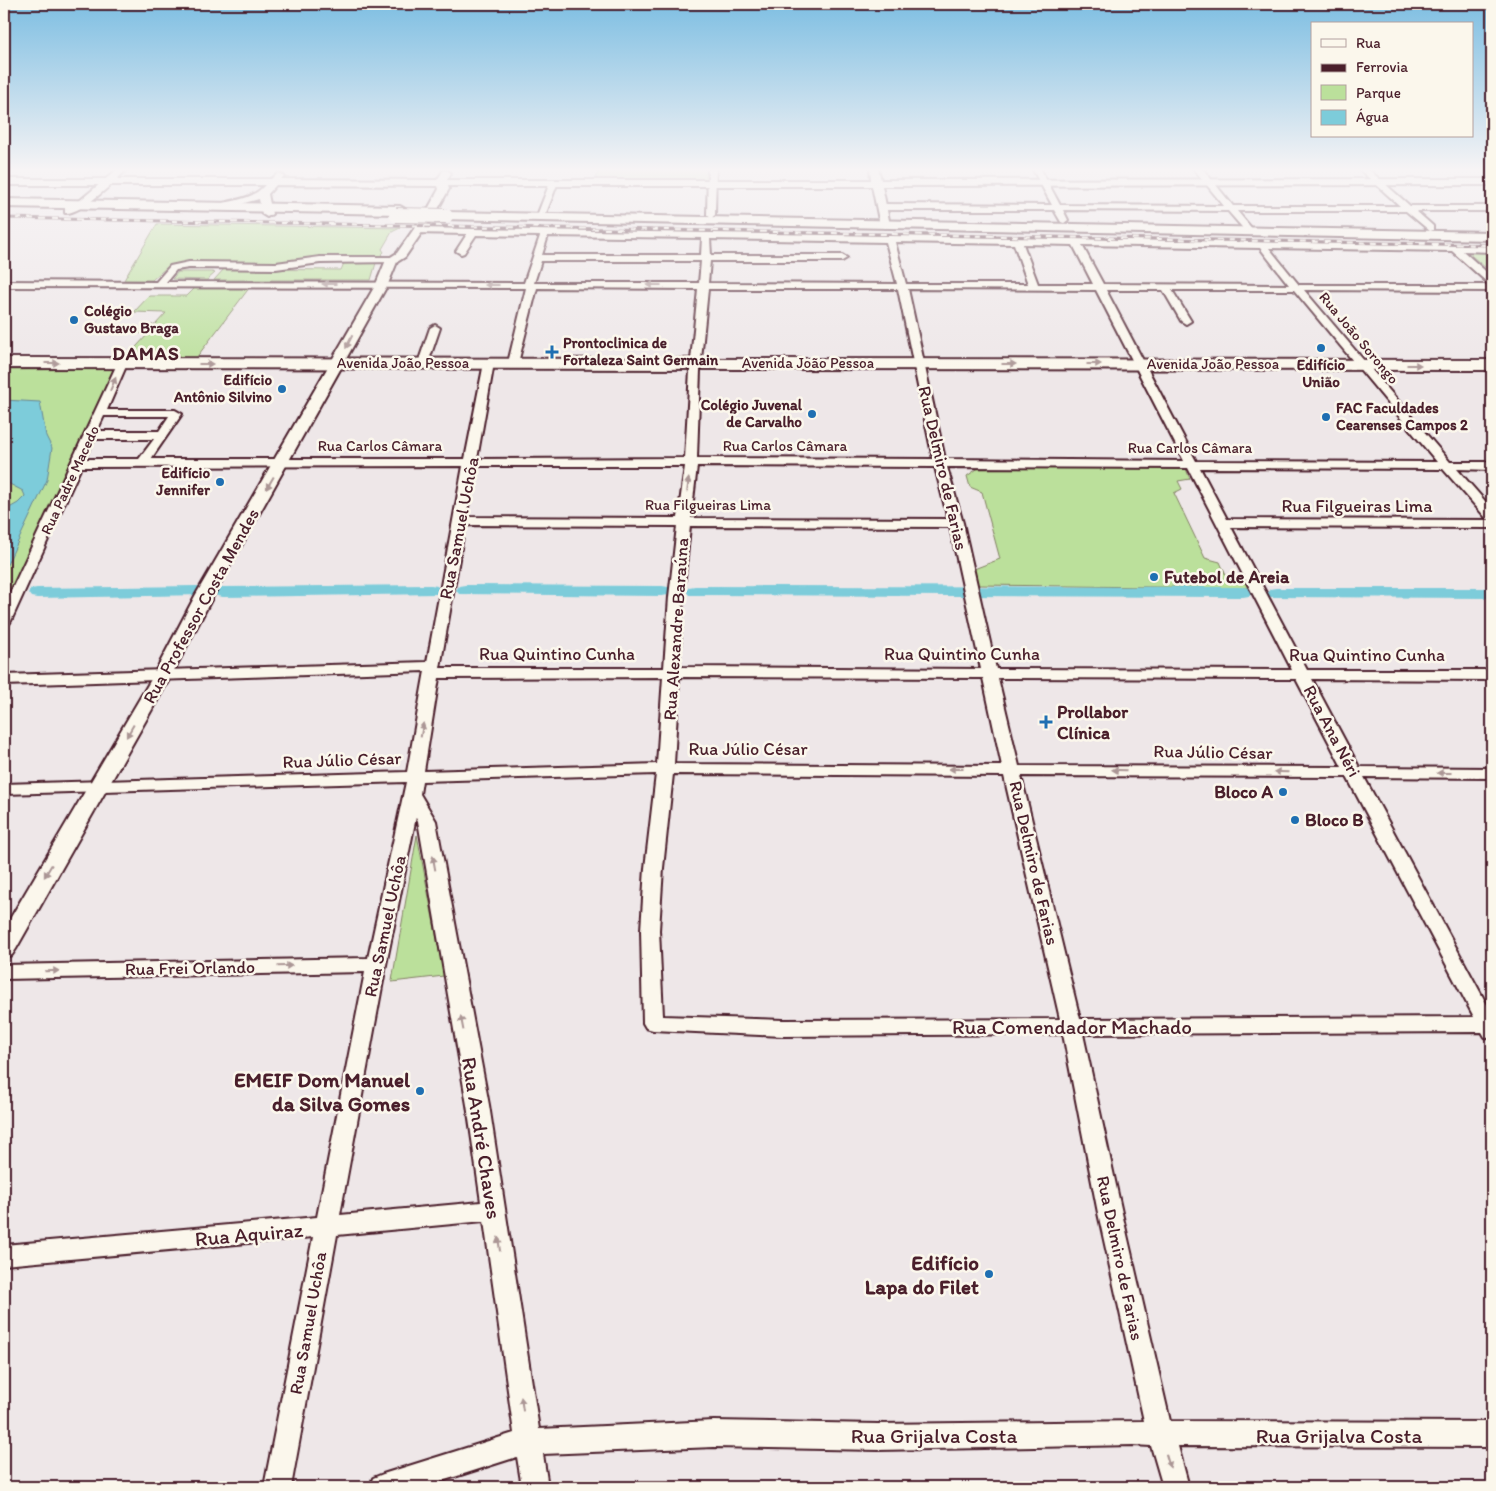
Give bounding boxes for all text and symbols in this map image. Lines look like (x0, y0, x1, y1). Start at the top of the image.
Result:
legend (1311, 22, 1474, 138)
text: Rua (1356, 34, 1381, 52)
text: Ferrovia (1356, 58, 1408, 76)
text: Parque (1356, 84, 1401, 102)
text: Água (1356, 108, 1390, 126)
one-way arrow (321, 280, 337, 288)
one-way arrow (484, 281, 500, 289)
one-way arrow (646, 281, 662, 289)
street label: Rua João Sorongo (1315, 288, 1403, 388)
place label: Colégio Gustavo Braga (84, 302, 179, 338)
marker: Colégio Gustavo Braga (68, 314, 80, 326)
place label: Prontoclinica de Fortaleza Saint Germain (563, 334, 719, 369)
one-way arrow (345, 335, 353, 349)
district label: DAMAS (112, 342, 180, 365)
marker: Edifício União (1315, 342, 1327, 354)
marker: Prontoclinica de Fortaleza Saint Germain (545, 345, 559, 359)
street label: Avenida João Pessoa (337, 354, 470, 372)
street label: Avenida João Pessoa (742, 354, 875, 372)
street label: Avenida João Pessoa (1147, 355, 1280, 373)
place label: Edifício União (1297, 356, 1346, 391)
one-way arrow (45, 359, 61, 367)
one-way arrow (198, 360, 214, 368)
one-way arrow (1001, 360, 1017, 368)
one-way arrow (1086, 360, 1102, 368)
one-way arrow (1406, 361, 1422, 369)
place label: Edifício Antônio Silvino (173, 371, 272, 406)
one-way arrow (109, 376, 117, 391)
marker: Edifício Antônio Silvino (276, 383, 288, 395)
street label: Rua Delmiro de Farias (913, 384, 973, 552)
place label: Colégio Juvenal de Carvalho (701, 396, 803, 431)
place label: FAC Faculdades Cearenses Campos 2 (1336, 399, 1468, 435)
marker: Colégio Juvenal de Carvalho (806, 408, 818, 420)
marker: FAC Faculdades Cearenses Campos 2 (1320, 411, 1332, 423)
street label: Rua Padre Macedo (37, 423, 103, 537)
street label: Rua Carlos Câmara (318, 437, 442, 455)
street label: Rua Carlos Câmara (723, 437, 847, 455)
street label: Rua Carlos Câmara (1128, 439, 1252, 457)
street label: Rua Samuel Uchôa (434, 454, 484, 601)
place label: Edifício Jennifer (155, 464, 211, 499)
marker: Edifício Jennifer (214, 476, 226, 488)
one-way arrow (265, 477, 274, 490)
one-way arrow (684, 477, 692, 493)
street label: Rua Filgueiras Lima (1281, 495, 1433, 517)
street label: Rua Filgueiras Lima (645, 496, 771, 514)
street label: Rua Professor Costa Mendes (138, 504, 264, 708)
street label: Rua Alexandre Baraúna (659, 537, 693, 721)
place label: Futebol de Areia (1164, 566, 1290, 588)
marker: Futebol de Areia (1148, 571, 1160, 583)
street label: Rua Quintino Cunha (479, 643, 635, 665)
street label: Rua Quintino Cunha (884, 643, 1040, 665)
street label: Rua Quintino Cunha (1289, 644, 1445, 666)
street label: Rua Ana Néri (1299, 681, 1365, 781)
place label: Prollabor Clínica (1057, 701, 1129, 744)
marker: Prollabor Clínica (1039, 715, 1053, 729)
one-way arrow (419, 722, 427, 738)
one-way arrow (125, 724, 134, 737)
street label: Rua Júlio César (688, 738, 808, 760)
street label: Rua Júlio César (1153, 740, 1274, 764)
street label: Rua Júlio César (282, 747, 403, 773)
one-way arrow (948, 765, 964, 773)
one-way arrow (1110, 766, 1126, 774)
one-way arrow (1273, 768, 1289, 776)
one-way arrow (1435, 769, 1451, 777)
street label: Rua Delmiro de Farias (1004, 779, 1064, 947)
place label: Bloco A (1214, 781, 1273, 803)
marker: Bloco A (1277, 786, 1289, 798)
place label: Bloco B (1305, 809, 1364, 831)
marker: Bloco B (1289, 814, 1301, 826)
street label: Rua Samuel Uchôa (359, 852, 411, 999)
one-way arrow (430, 855, 438, 871)
one-way arrow (43, 864, 52, 878)
street label: Rua Frei Orlando (125, 956, 255, 980)
one-way arrow (277, 962, 293, 970)
one-way arrow (45, 967, 61, 975)
street label: Rua Comendador Machado (952, 1014, 1192, 1039)
one-way arrow (458, 1015, 466, 1031)
street label: Rua André Chaves (457, 1055, 507, 1221)
place label: EMEIF Dom Manuel da Silva Gomes (234, 1067, 411, 1116)
marker: EMEIF Dom Manuel da Silva Gomes (414, 1085, 426, 1097)
street label: Rua Delmiro de Farias (1092, 1174, 1148, 1342)
street label: Rua Aquiraz (194, 1217, 304, 1251)
one-way arrow (495, 1235, 503, 1251)
street label: Rua Samuel Uchôa (285, 1249, 331, 1396)
place label: Edifício Lapa do Filet (865, 1250, 979, 1300)
marker: Edifício Lapa do Filet (983, 1268, 995, 1280)
one-way arrow (518, 1396, 526, 1412)
street label: Rua Grijalva Costa (851, 1423, 1017, 1448)
street label: Rua Grijalva Costa (1256, 1423, 1422, 1448)
one-way arrow (1164, 1453, 1172, 1468)

